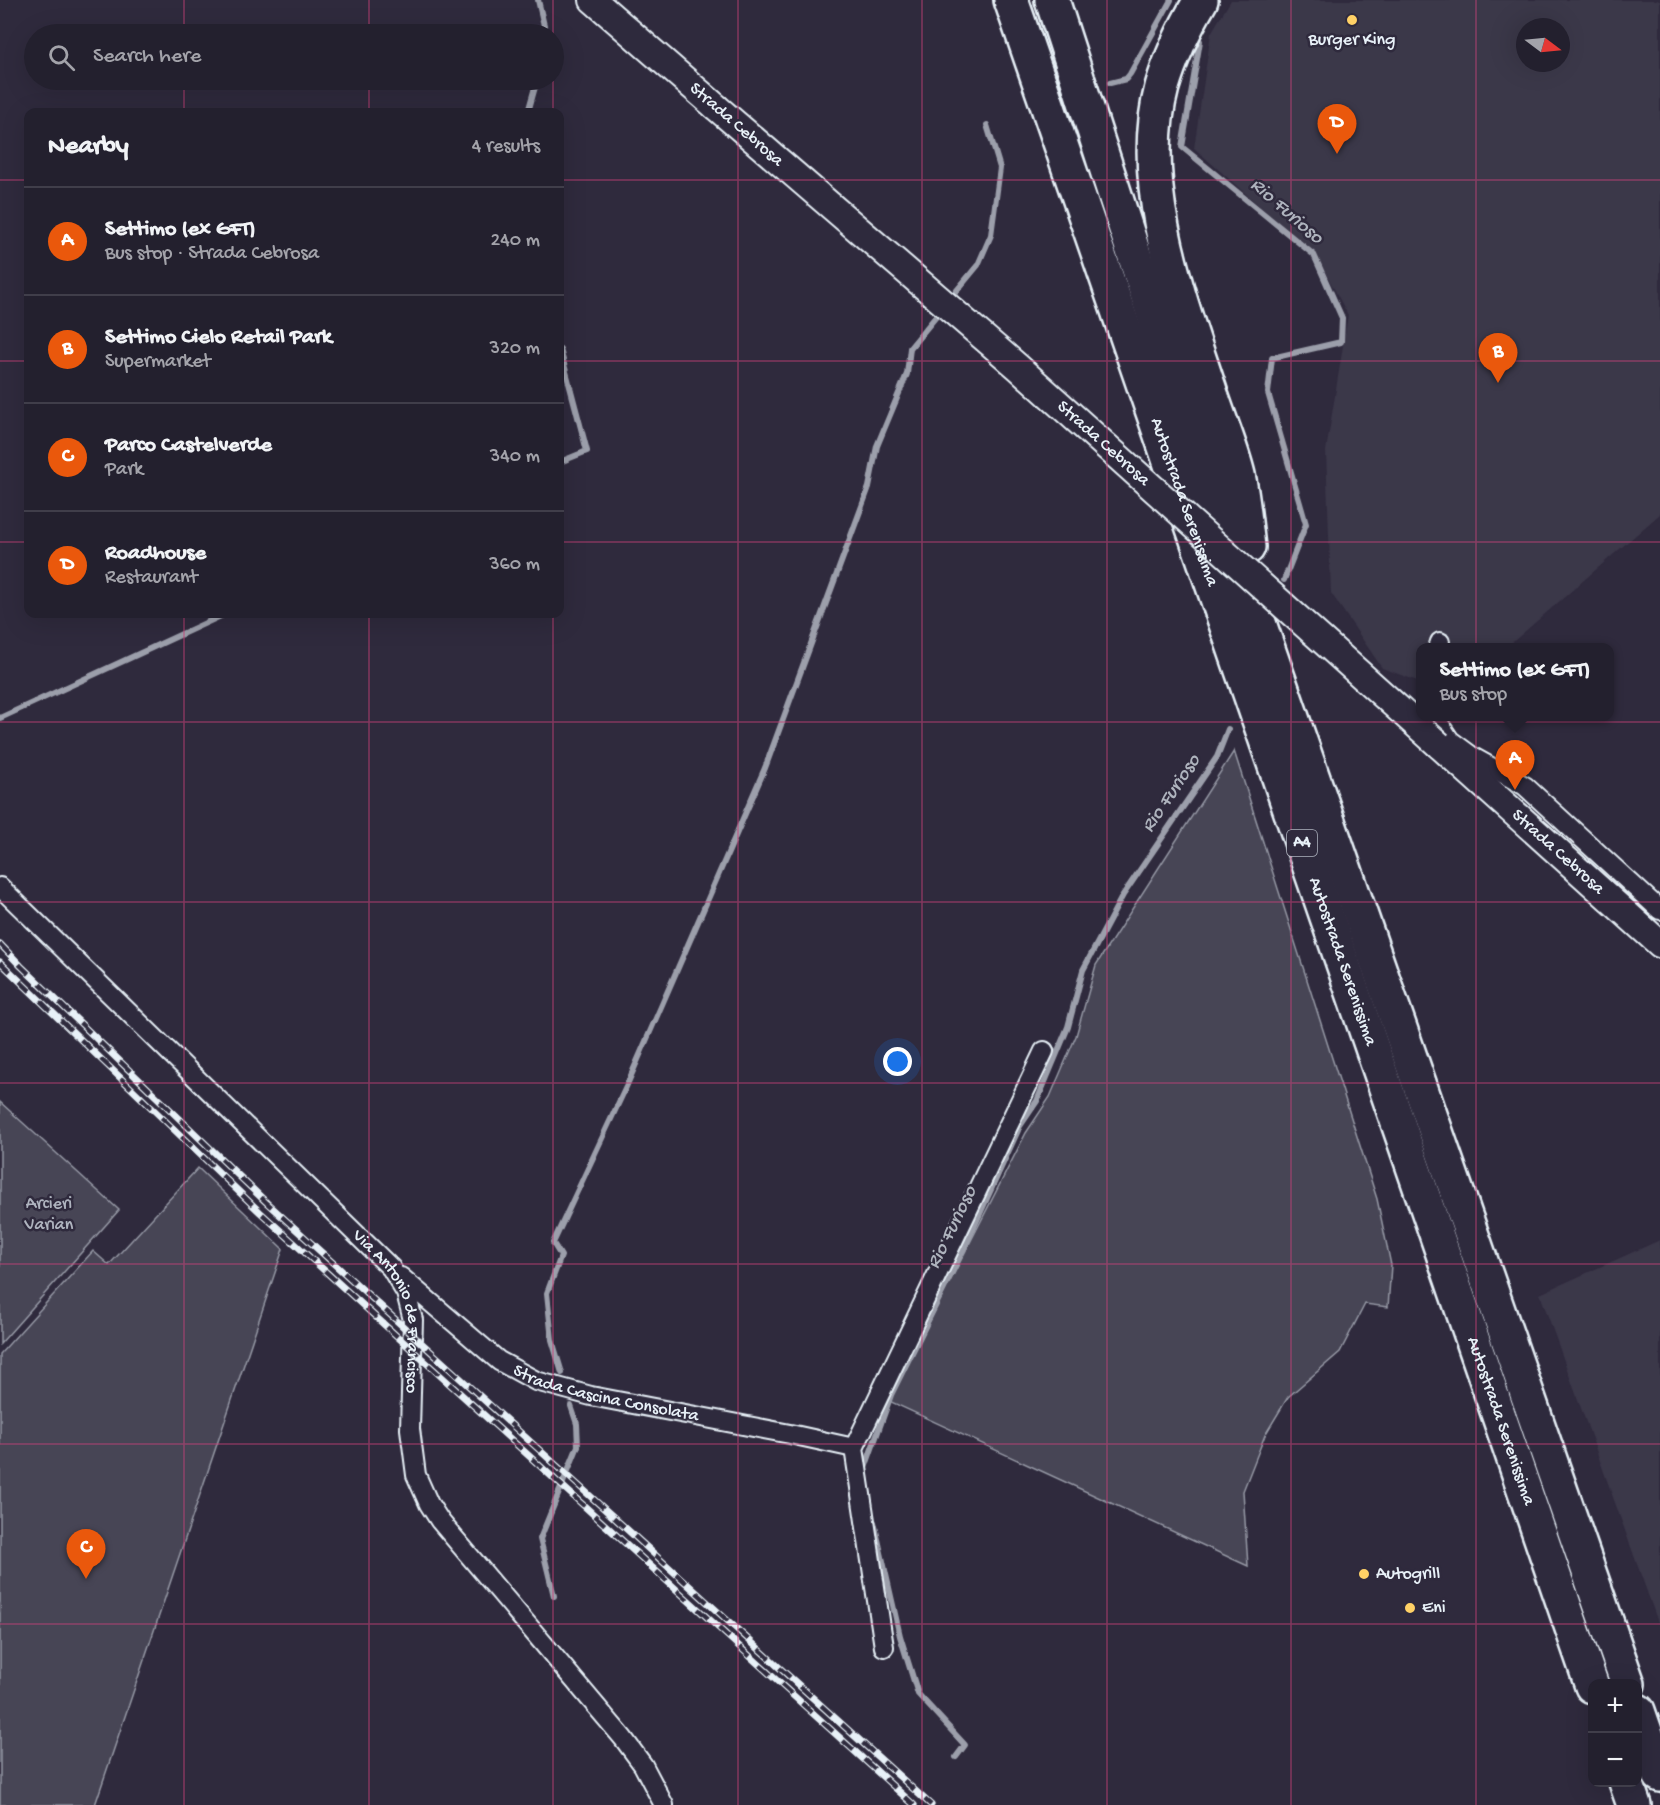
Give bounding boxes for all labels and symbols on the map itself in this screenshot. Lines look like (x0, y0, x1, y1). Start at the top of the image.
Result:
marker: Burger King (1345, 13, 1359, 27)
north arrow (1516, 18, 1570, 72)
place label: Burger King (1308, 30, 1395, 51)
street label: Strada Cebrosa (685, 78, 788, 172)
pin: D (1318, 104, 1356, 154)
water label: Rio Furioso (1245, 174, 1328, 251)
pin: B (1478, 334, 1518, 383)
street label: Strada Cebrosa (1052, 396, 1155, 491)
street label: Autostrada Serenissima (1145, 415, 1223, 590)
pin: A (1496, 740, 1534, 790)
water label: Rio Furioso (1138, 749, 1207, 837)
street label: Strada Cebrosa (1507, 805, 1609, 900)
road number: A4 (1287, 830, 1317, 856)
street label: Autostrada Serenissima (1304, 875, 1381, 1049)
your location (883, 1047, 912, 1076)
water label: Rio Furioso (923, 1181, 984, 1273)
park label: Arcieri Varian (24, 1194, 74, 1236)
street label: Via Antonio de Francisco (347, 1225, 424, 1394)
street label: Autostrada Serenissima (1462, 1334, 1540, 1509)
street label: Strada Cascina Consolata (509, 1360, 701, 1427)
pin: C (66, 1530, 106, 1579)
place label: Autogrill (1376, 1564, 1440, 1585)
marker: Autogrill (1357, 1567, 1371, 1581)
place label: Eni (1422, 1598, 1446, 1619)
marker: Eni (1403, 1601, 1417, 1615)

